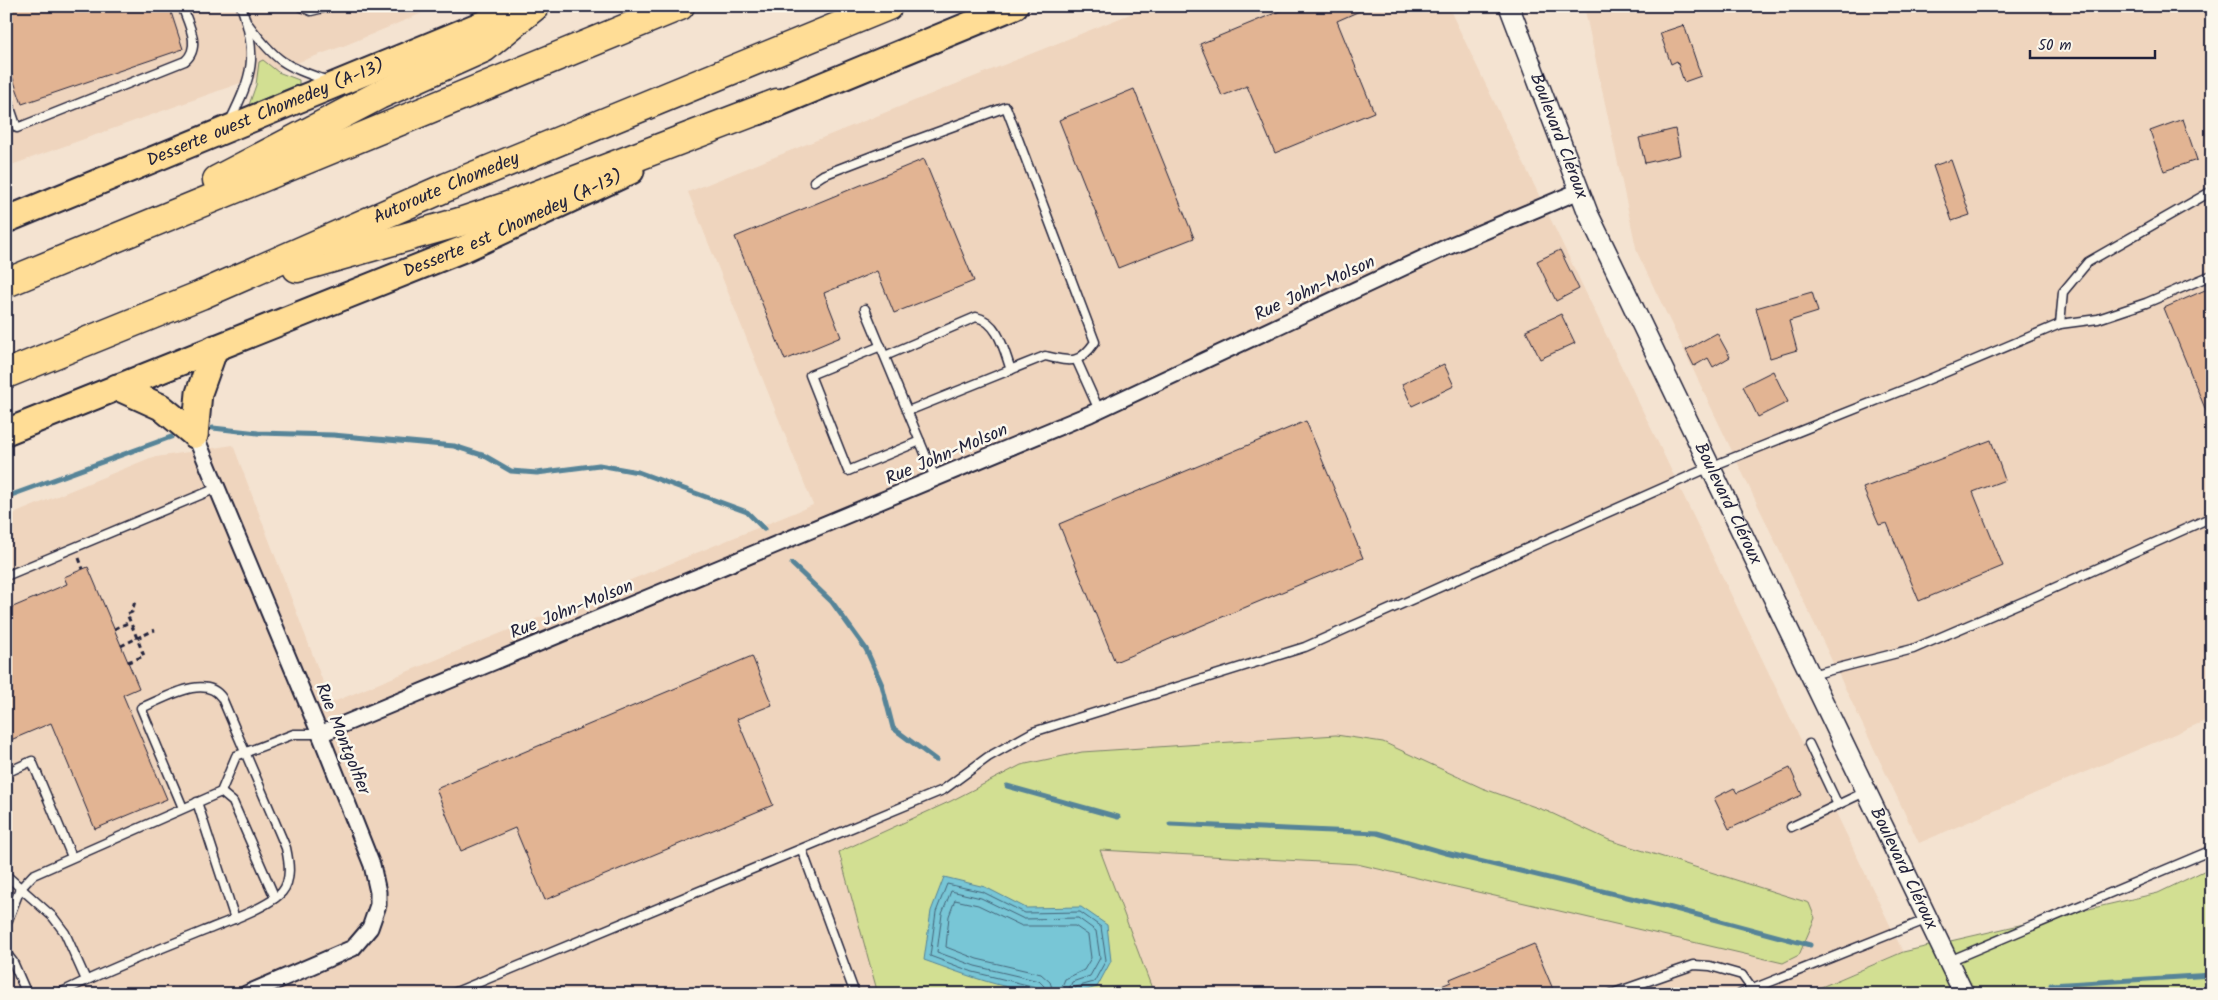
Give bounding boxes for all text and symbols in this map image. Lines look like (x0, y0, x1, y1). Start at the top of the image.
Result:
scale bar (2030, 28, 2156, 60)
text: 50 m (2038, 34, 2072, 58)
street label: Desserte ouest Chomedey (A-13) (142, 51, 389, 175)
street label: Boulevard Cléroux (1521, 69, 1596, 203)
street label: Autoroute Chomedey (369, 144, 524, 232)
street label: Desserte est Chomedey (A-13) (399, 162, 628, 286)
street label: Rue John-Molson (1250, 248, 1380, 330)
street label: Rue John-Molson (881, 416, 1013, 494)
street label: Boulevard Cléroux (1686, 437, 1770, 570)
street label: Rue John-Molson (506, 572, 638, 648)
street label: Rue Montgolfier (306, 679, 378, 800)
street label: Boulevard Cléroux (1862, 802, 1946, 935)

